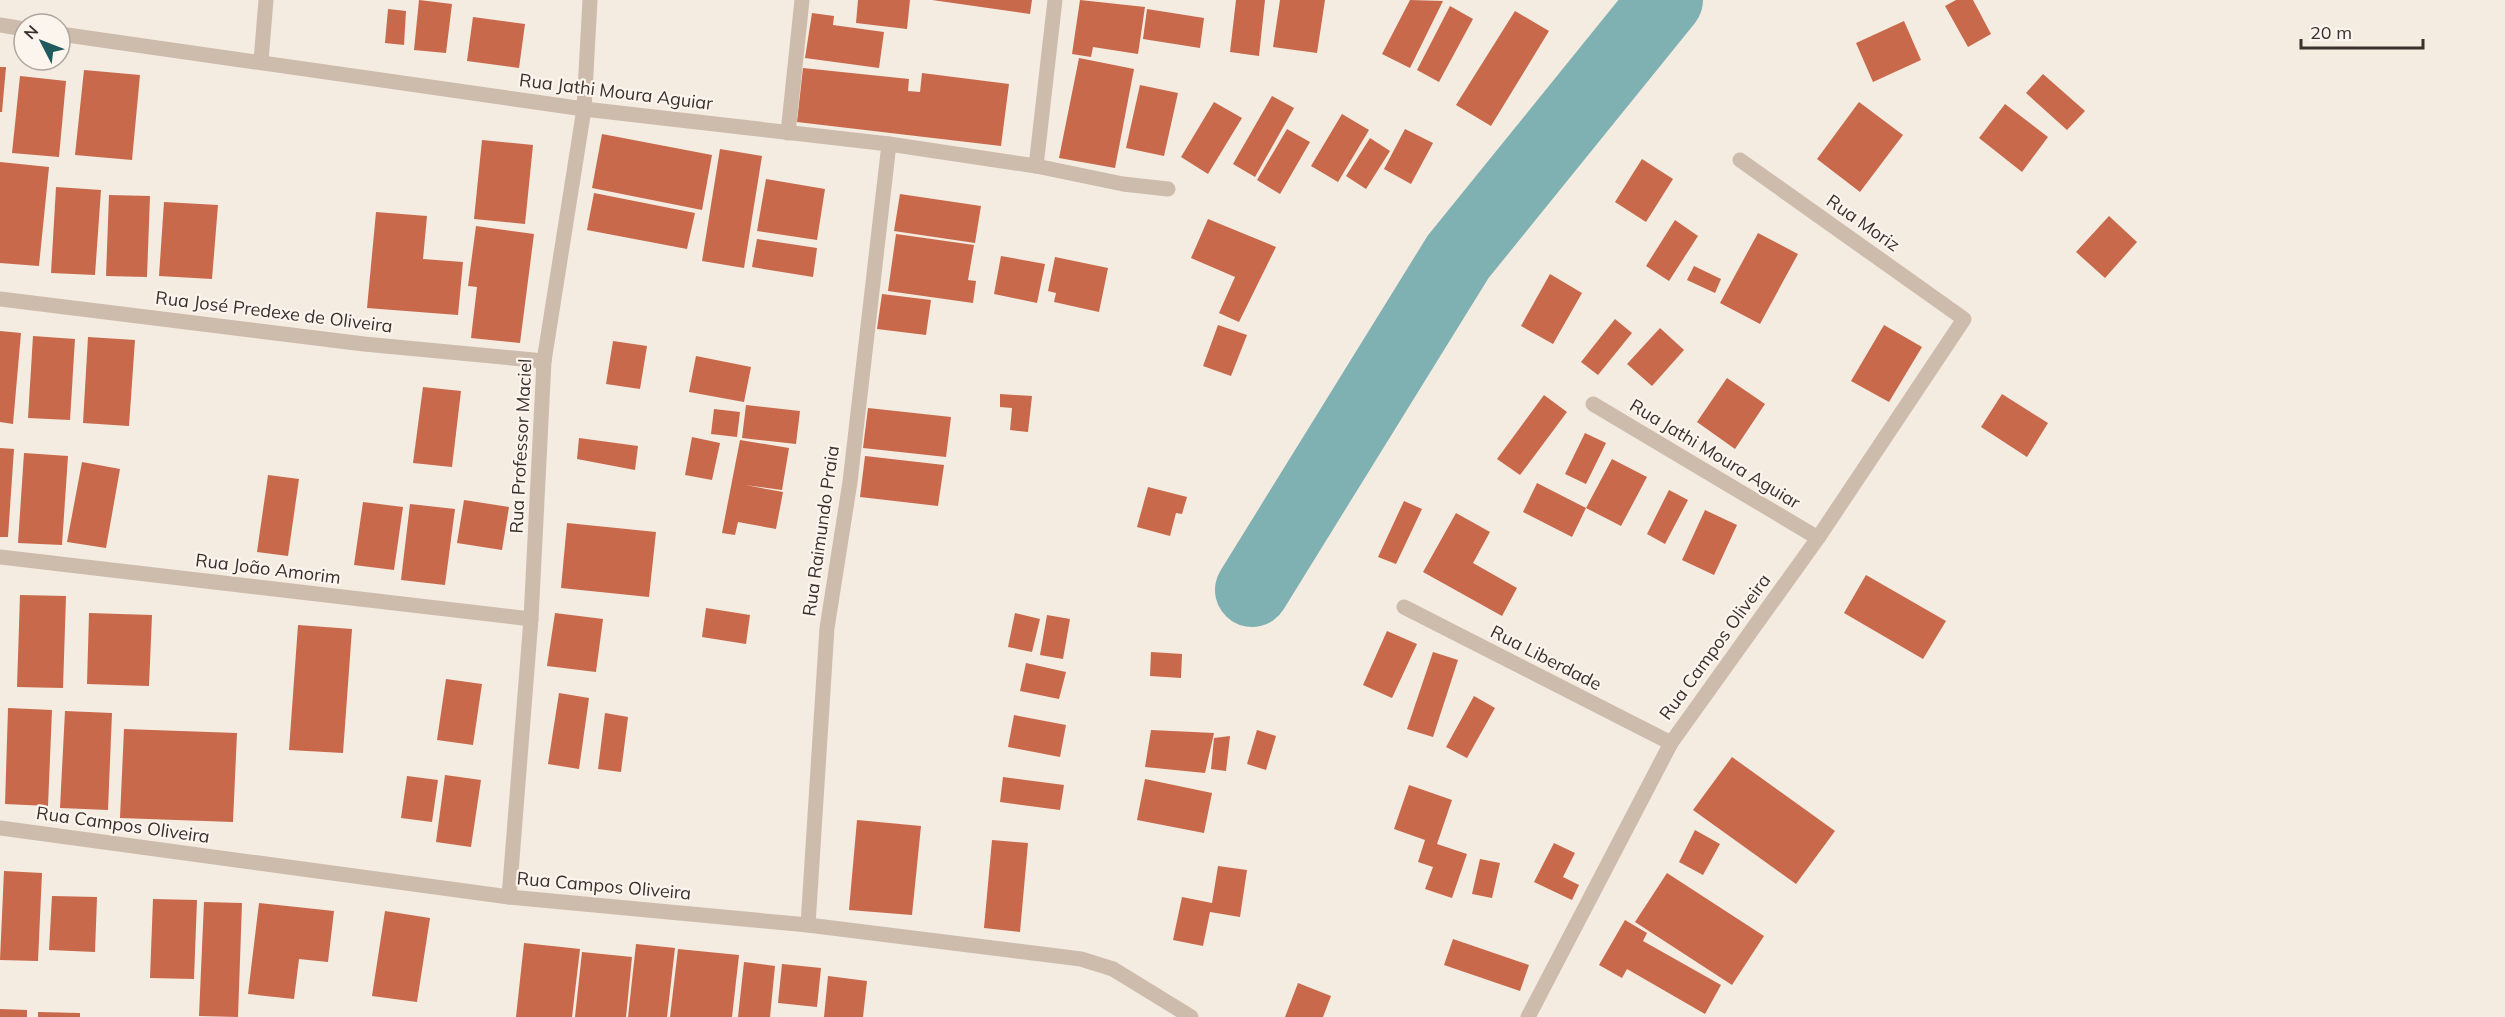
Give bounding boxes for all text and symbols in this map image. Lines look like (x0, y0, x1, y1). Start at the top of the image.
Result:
north arrow (12, 12, 72, 72)
scale bar (2301, 12, 2422, 50)
text: N (19, 21, 42, 43)
text: 20 m (2310, 21, 2352, 44)
street label: Rua Jathi Moura Aguiar (518, 68, 715, 115)
street label: Rua Moriz (1822, 189, 1904, 256)
street label: Rua José Predexe de Oliveira (154, 286, 394, 337)
street label: Rua Professor Maciel (504, 358, 537, 534)
street label: Rua Jathi Moura Aguiar (1626, 394, 1805, 514)
street label: Rua Raimundo Praia (797, 444, 844, 618)
street label: Rua João Amorim (194, 548, 342, 589)
street label: Rua Campos Oliveira (1654, 569, 1775, 724)
street label: Rua Liberdade (1487, 620, 1606, 695)
street label: Rua Campos Oliveira (35, 801, 211, 848)
street label: Rua Campos Oliveira (516, 866, 692, 905)

